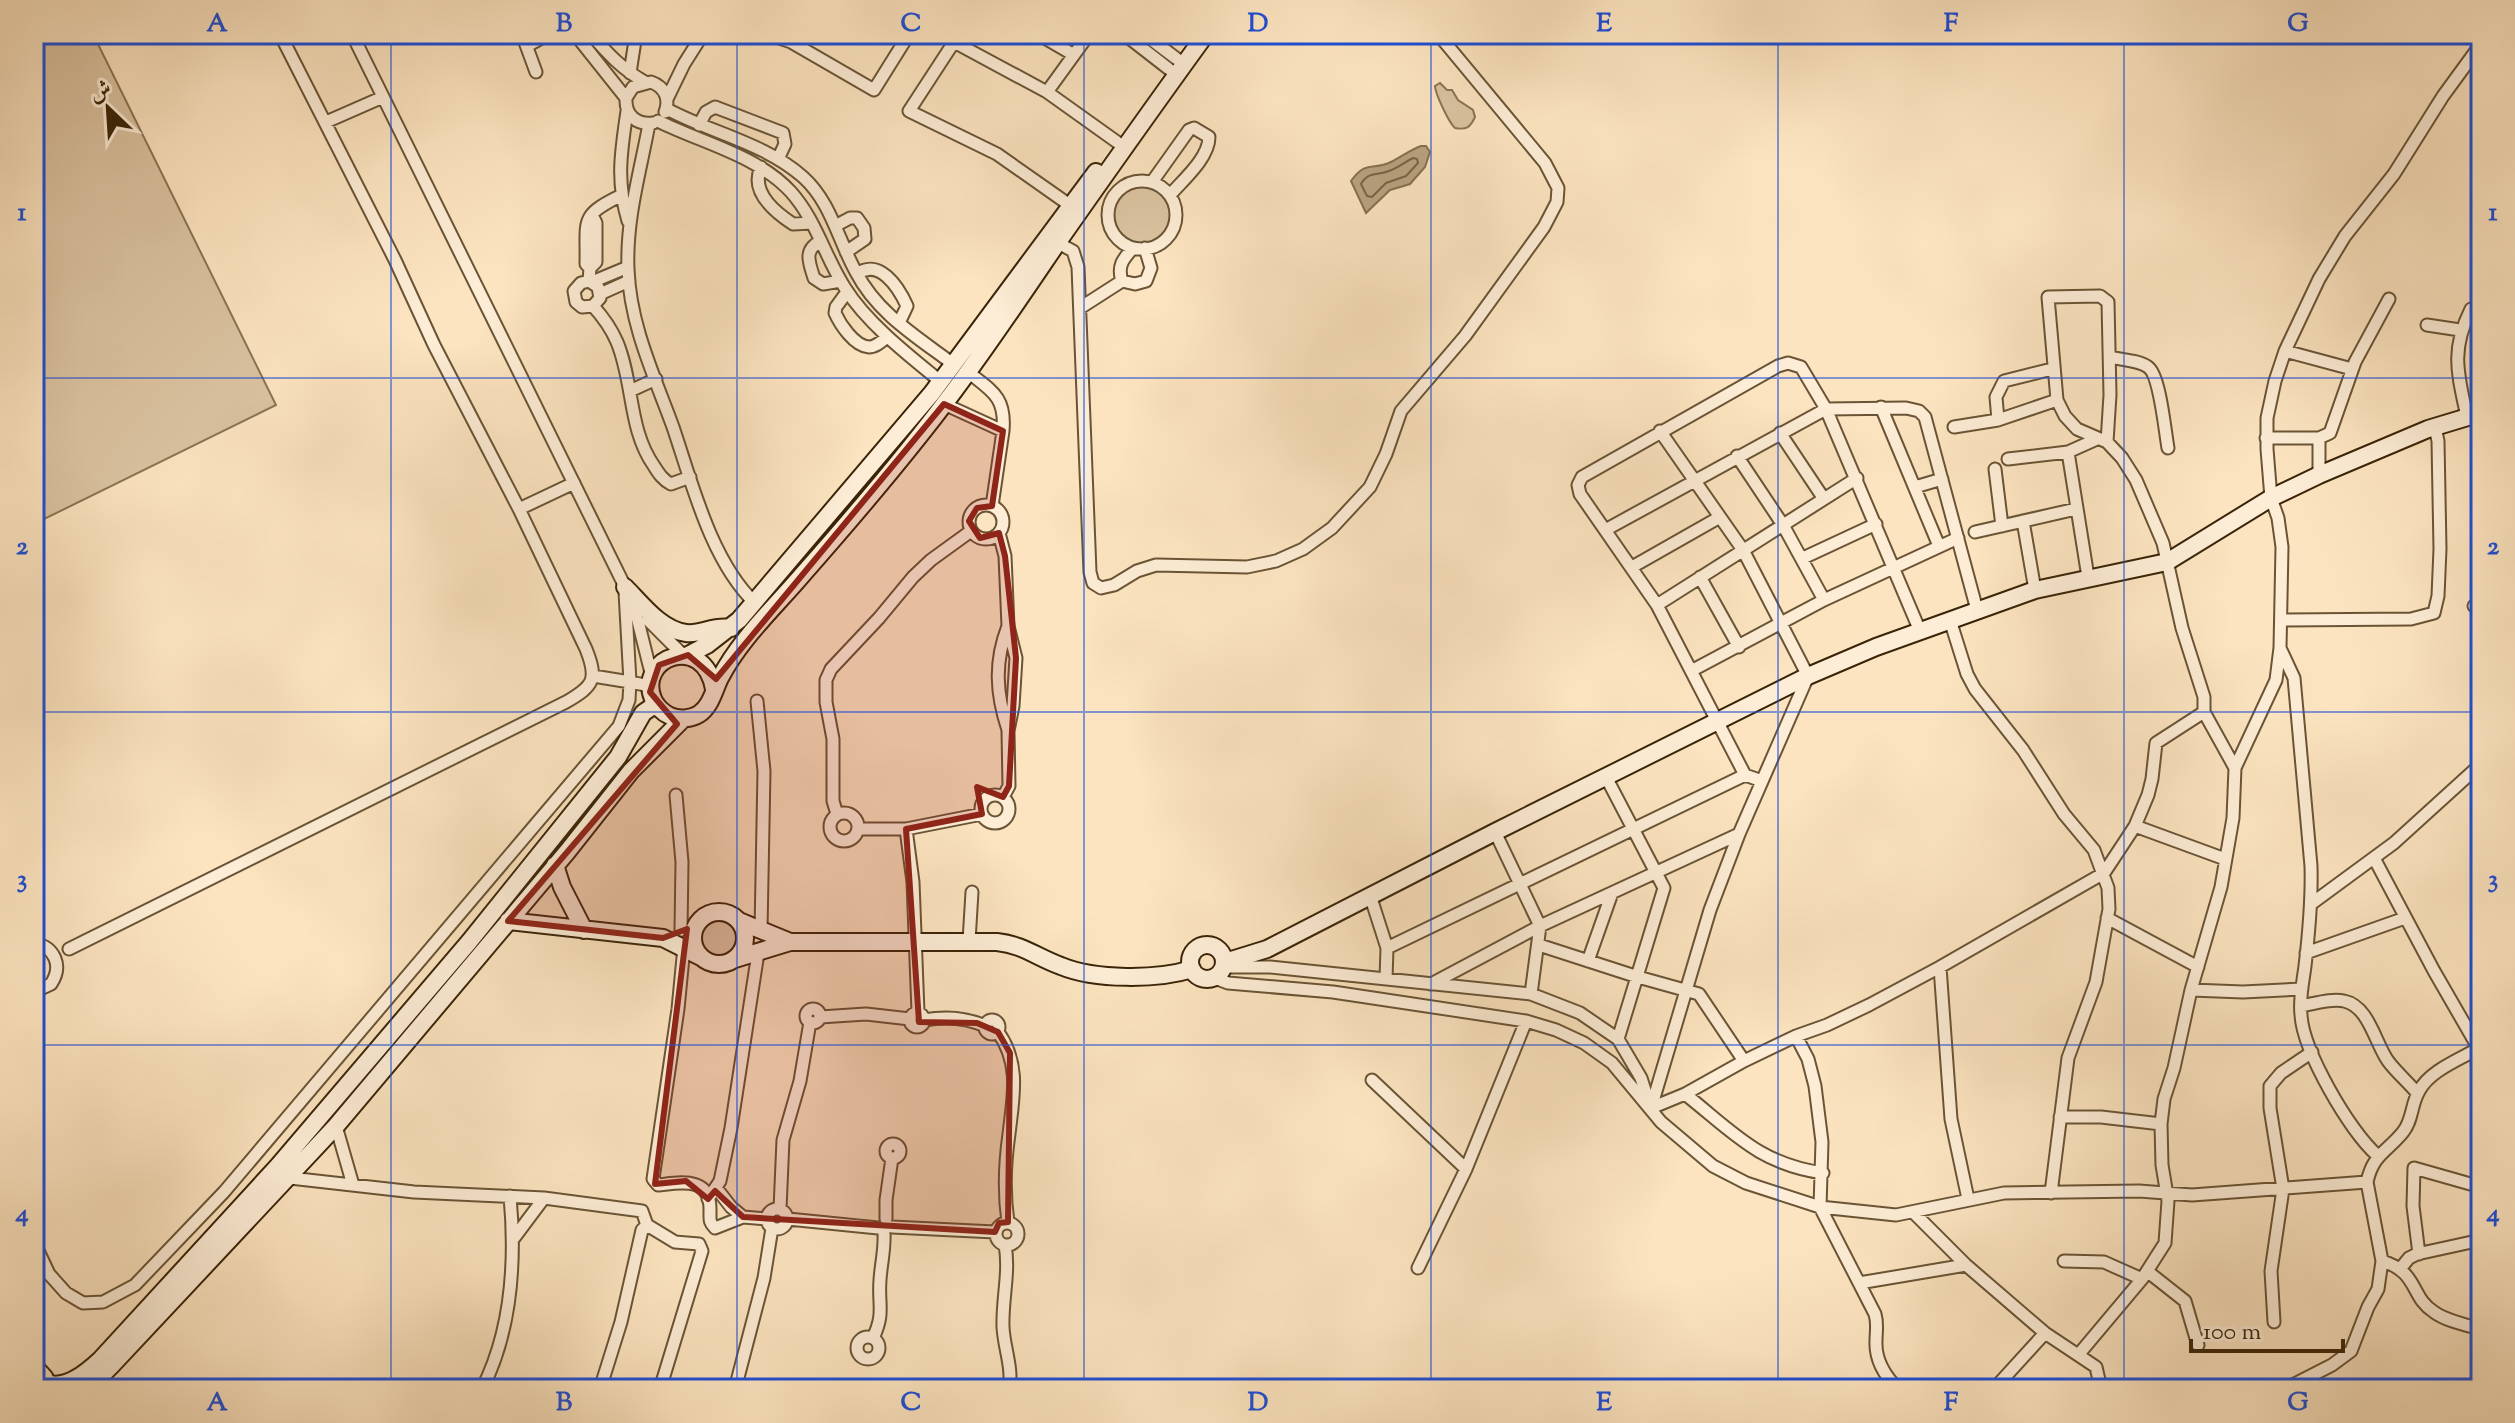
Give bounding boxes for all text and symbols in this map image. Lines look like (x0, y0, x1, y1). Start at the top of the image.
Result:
text: A (206, 6, 228, 43)
text: B (556, 6, 573, 43)
text: C (901, 6, 921, 43)
text: D (1248, 6, 1268, 43)
text: E (1596, 6, 1612, 43)
text: F (1944, 6, 1959, 43)
text: G (2287, 6, 2309, 43)
north arrow (68, 68, 148, 148)
text: ش (84, 73, 117, 112)
text: 1 (18, 195, 27, 232)
text: 1 (2489, 195, 2498, 232)
text: 2 (16, 529, 29, 566)
text: 2 (2487, 529, 2500, 566)
text: 3 (17, 862, 27, 899)
text: 3 (2488, 862, 2498, 899)
text: 4 (14, 1196, 29, 1233)
text: 4 (2485, 1196, 2500, 1233)
scale bar (2191, 1303, 2343, 1353)
text: 100 m (2203, 1316, 2261, 1350)
text: A (206, 1385, 228, 1422)
text: B (556, 1385, 573, 1422)
text: C (901, 1385, 921, 1422)
text: D (1248, 1385, 1268, 1422)
text: E (1596, 1385, 1612, 1422)
text: F (1944, 1385, 1959, 1422)
text: G (2287, 1385, 2309, 1422)

